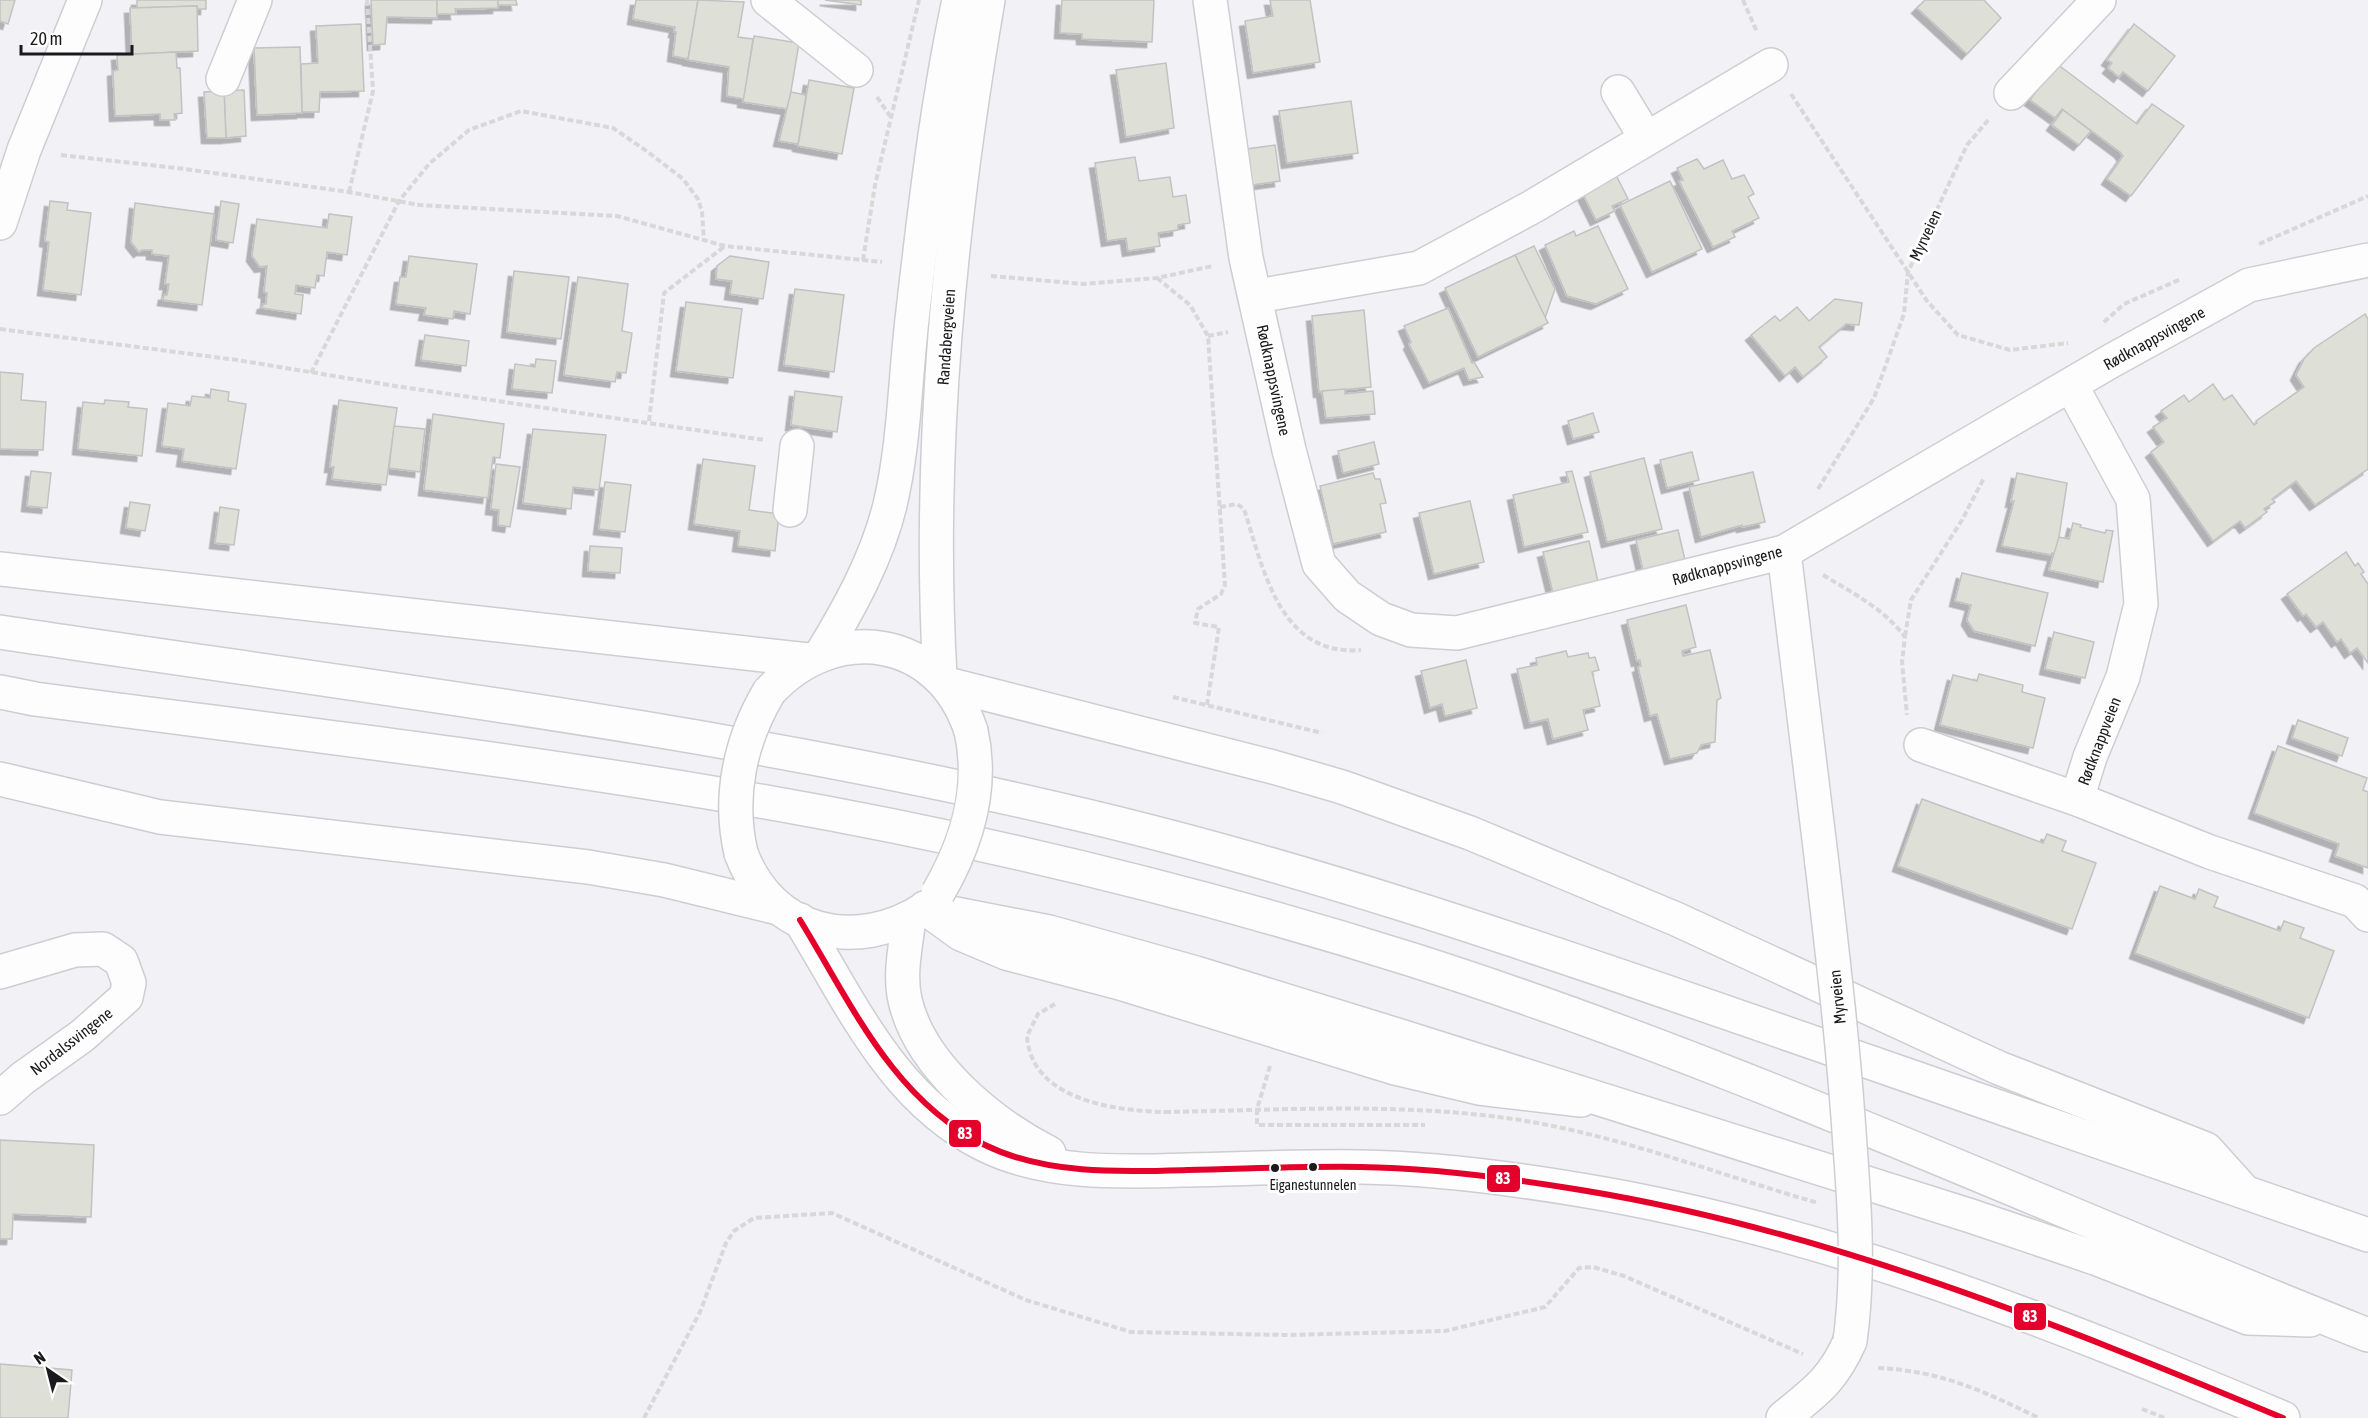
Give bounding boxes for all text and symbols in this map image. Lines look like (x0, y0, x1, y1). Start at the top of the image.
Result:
scale bar (21, 18, 132, 56)
text: 20 m (30, 28, 62, 49)
street label: Myrveien (1905, 207, 1946, 264)
street label: Randabergveien (934, 288, 959, 386)
street label: Rødknappsvingene (2100, 303, 2208, 374)
street label: Rødknappsvingene (1252, 323, 1295, 437)
street label: Rødknappsvingene (1670, 542, 1784, 589)
street label: Rødknappveien (2074, 694, 2125, 788)
street label: Myrveien (1825, 969, 1850, 1025)
street label: Nordalssvingene (26, 1003, 116, 1079)
line badge: 83 (948, 1119, 982, 1148)
text: 83 (957, 1124, 973, 1142)
marker: Eiganestunnelen (1307, 1161, 1319, 1173)
unlabelled marker (1269, 1162, 1281, 1174)
line badge: 83 (1486, 1164, 1521, 1193)
text: 83 (1495, 1169, 1511, 1187)
place label: Eiganestunnelen (1270, 1177, 1356, 1193)
line badge: 83 (2013, 1302, 2047, 1331)
text: 83 (2022, 1307, 2038, 1325)
north arrow (18, 1340, 78, 1400)
text: N (30, 1348, 48, 1368)

